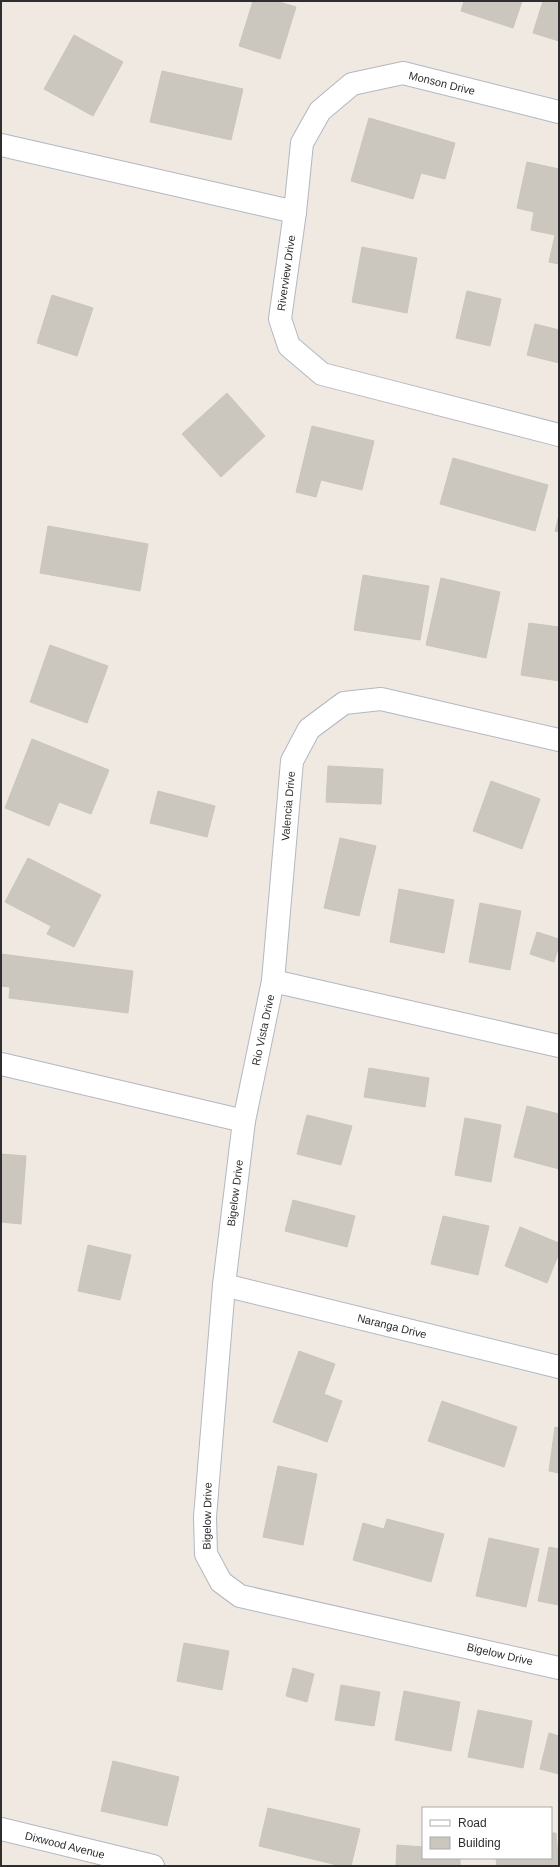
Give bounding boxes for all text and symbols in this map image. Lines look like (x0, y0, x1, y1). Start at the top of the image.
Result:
street label: Monson Drive (408, 69, 476, 97)
street label: Riverview Drive (275, 234, 297, 312)
street label: Valencia Drive (279, 771, 297, 841)
street label: Rio Vista Drive (250, 993, 276, 1067)
street label: Bigelow Drive (225, 1159, 245, 1227)
street label: Naranga Drive (356, 1312, 428, 1340)
street label: Bigelow Drive (200, 1482, 214, 1550)
street label: Bigelow Drive (466, 1641, 534, 1667)
legend (422, 1807, 552, 1859)
text: Road (458, 1816, 487, 1830)
street label: Dixwood Avenue (24, 1829, 106, 1861)
text: Building (458, 1836, 501, 1850)

